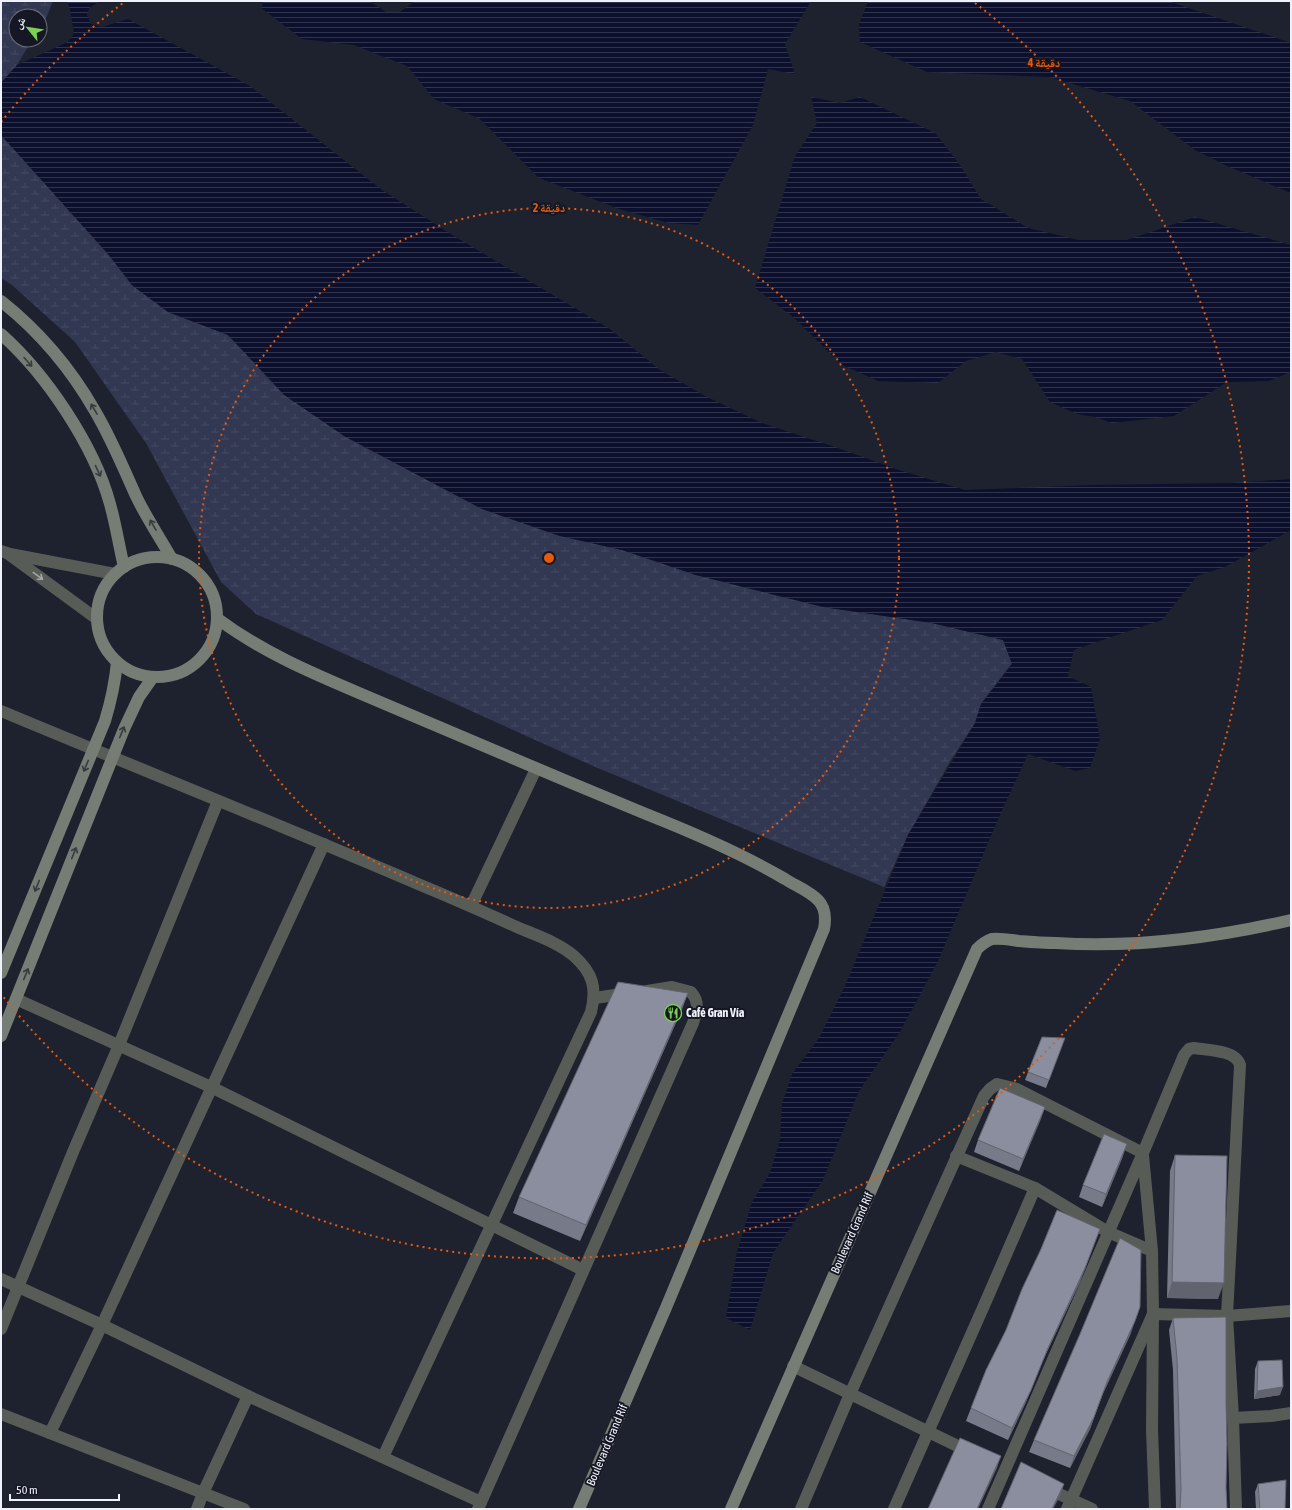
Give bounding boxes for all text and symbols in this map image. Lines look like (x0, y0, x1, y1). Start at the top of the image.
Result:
north arrow (8, 8, 48, 48)
text: ش (11, 15, 29, 32)
text: 4 دقيقة (1027, 56, 1060, 70)
text: 2 دقيقة (533, 201, 565, 215)
one-way arrow (23, 357, 33, 367)
one-way arrow (90, 404, 98, 415)
one-way arrow (95, 464, 102, 476)
one-way arrow (148, 519, 156, 531)
centre of rings (542, 551, 556, 565)
one-way arrow (32, 572, 43, 580)
one-way arrow (119, 727, 127, 739)
one-way arrow (81, 759, 89, 771)
one-way arrow (71, 848, 79, 860)
one-way arrow (32, 879, 40, 891)
one-way arrow (23, 968, 31, 980)
restaurant icon: Café Gran Vía (663, 1003, 683, 1023)
place label: Café Gran Vía (686, 1006, 745, 1020)
street label: Boulevard Grand Rif (828, 1190, 876, 1276)
street label: Boulevard Grand Rif (584, 1401, 631, 1488)
scale bar (10, 1476, 119, 1502)
text: 50 m (16, 1483, 38, 1497)

